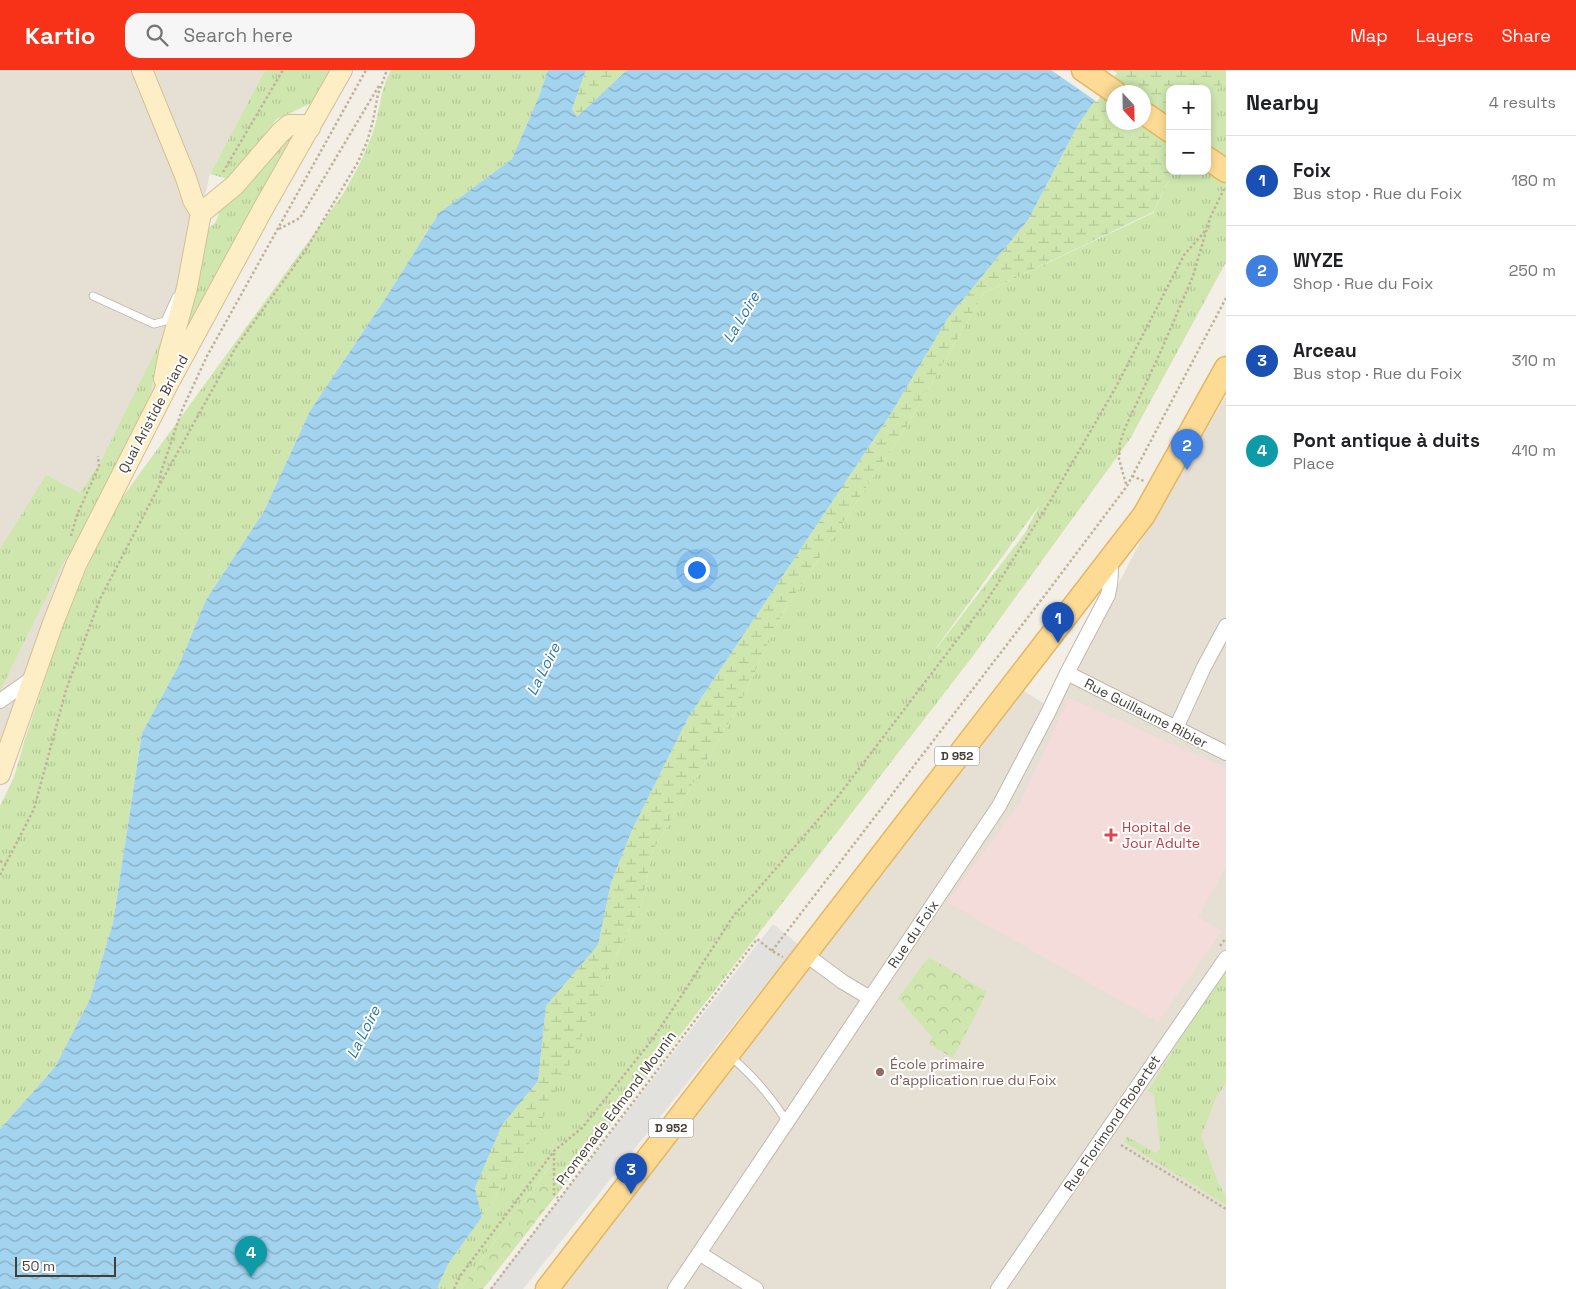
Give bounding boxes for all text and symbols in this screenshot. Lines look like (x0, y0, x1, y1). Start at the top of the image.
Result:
search box (125, 13, 475, 58)
text: Kartio (25, 20, 95, 51)
icon: search (143, 21, 171, 49)
text: Search here (183, 23, 293, 48)
text: Map (1350, 24, 1388, 47)
text: Layers (1416, 24, 1473, 47)
text: Share (1501, 24, 1551, 47)
north arrow (1106, 85, 1151, 130)
map controls (1166, 85, 1211, 175)
button: + (1166, 85, 1211, 130)
text: Nearby (1246, 89, 1319, 116)
text: 4 results (1489, 92, 1556, 113)
button: − (1166, 130, 1211, 175)
text: Foix (1293, 158, 1331, 183)
text: 1 (1258, 170, 1266, 191)
text: 180 m (1511, 170, 1556, 191)
text: Bus stop · Rue du Foix (1293, 183, 1462, 204)
text: WYZE (1293, 248, 1343, 273)
text: 2 (1257, 260, 1267, 281)
text: 250 m (1509, 260, 1556, 281)
text: Shop · Rue du Foix (1293, 273, 1434, 294)
water label: La Loire (718, 287, 764, 346)
text: Arceau (1293, 338, 1357, 363)
text: 3 (1257, 350, 1267, 371)
text: 310 m (1512, 350, 1556, 371)
street label: Quai Aristide Briand (114, 352, 192, 476)
text: Bus stop · Rue du Foix (1293, 363, 1462, 384)
text: Pont antique à duits (1293, 428, 1480, 453)
pin: 2 (1171, 429, 1203, 470)
text: 4 (1257, 440, 1267, 461)
text: 410 m (1512, 440, 1556, 461)
text: Place (1293, 453, 1335, 474)
your location (684, 557, 710, 583)
pin: 1 (1042, 602, 1074, 643)
water label: La Loire (522, 639, 565, 698)
street label: Rue Guillaume Ribier (1081, 674, 1211, 752)
road number: D 952 (934, 746, 980, 766)
place label: Hopital de Jour Adulte (1122, 818, 1200, 852)
marker: Hopital de Jour Adulte (1104, 828, 1118, 842)
street label: Rue du Foix (884, 896, 942, 972)
water label: La Loire (342, 1002, 385, 1061)
street label: Promenade Edmond Mounin (552, 1027, 680, 1189)
street label: Rue Florimond Robertet (1060, 1052, 1164, 1194)
place label: École primaire d'application rue du Foix (890, 1055, 1057, 1089)
marker: École primaire d'application rue du Foix (874, 1066, 886, 1078)
road number: D 952 (648, 1118, 694, 1138)
pin: 3 (615, 1153, 647, 1194)
pin: 4 (235, 1236, 267, 1277)
scale bar (15, 1254, 116, 1277)
text: 50 m (22, 1257, 55, 1275)

